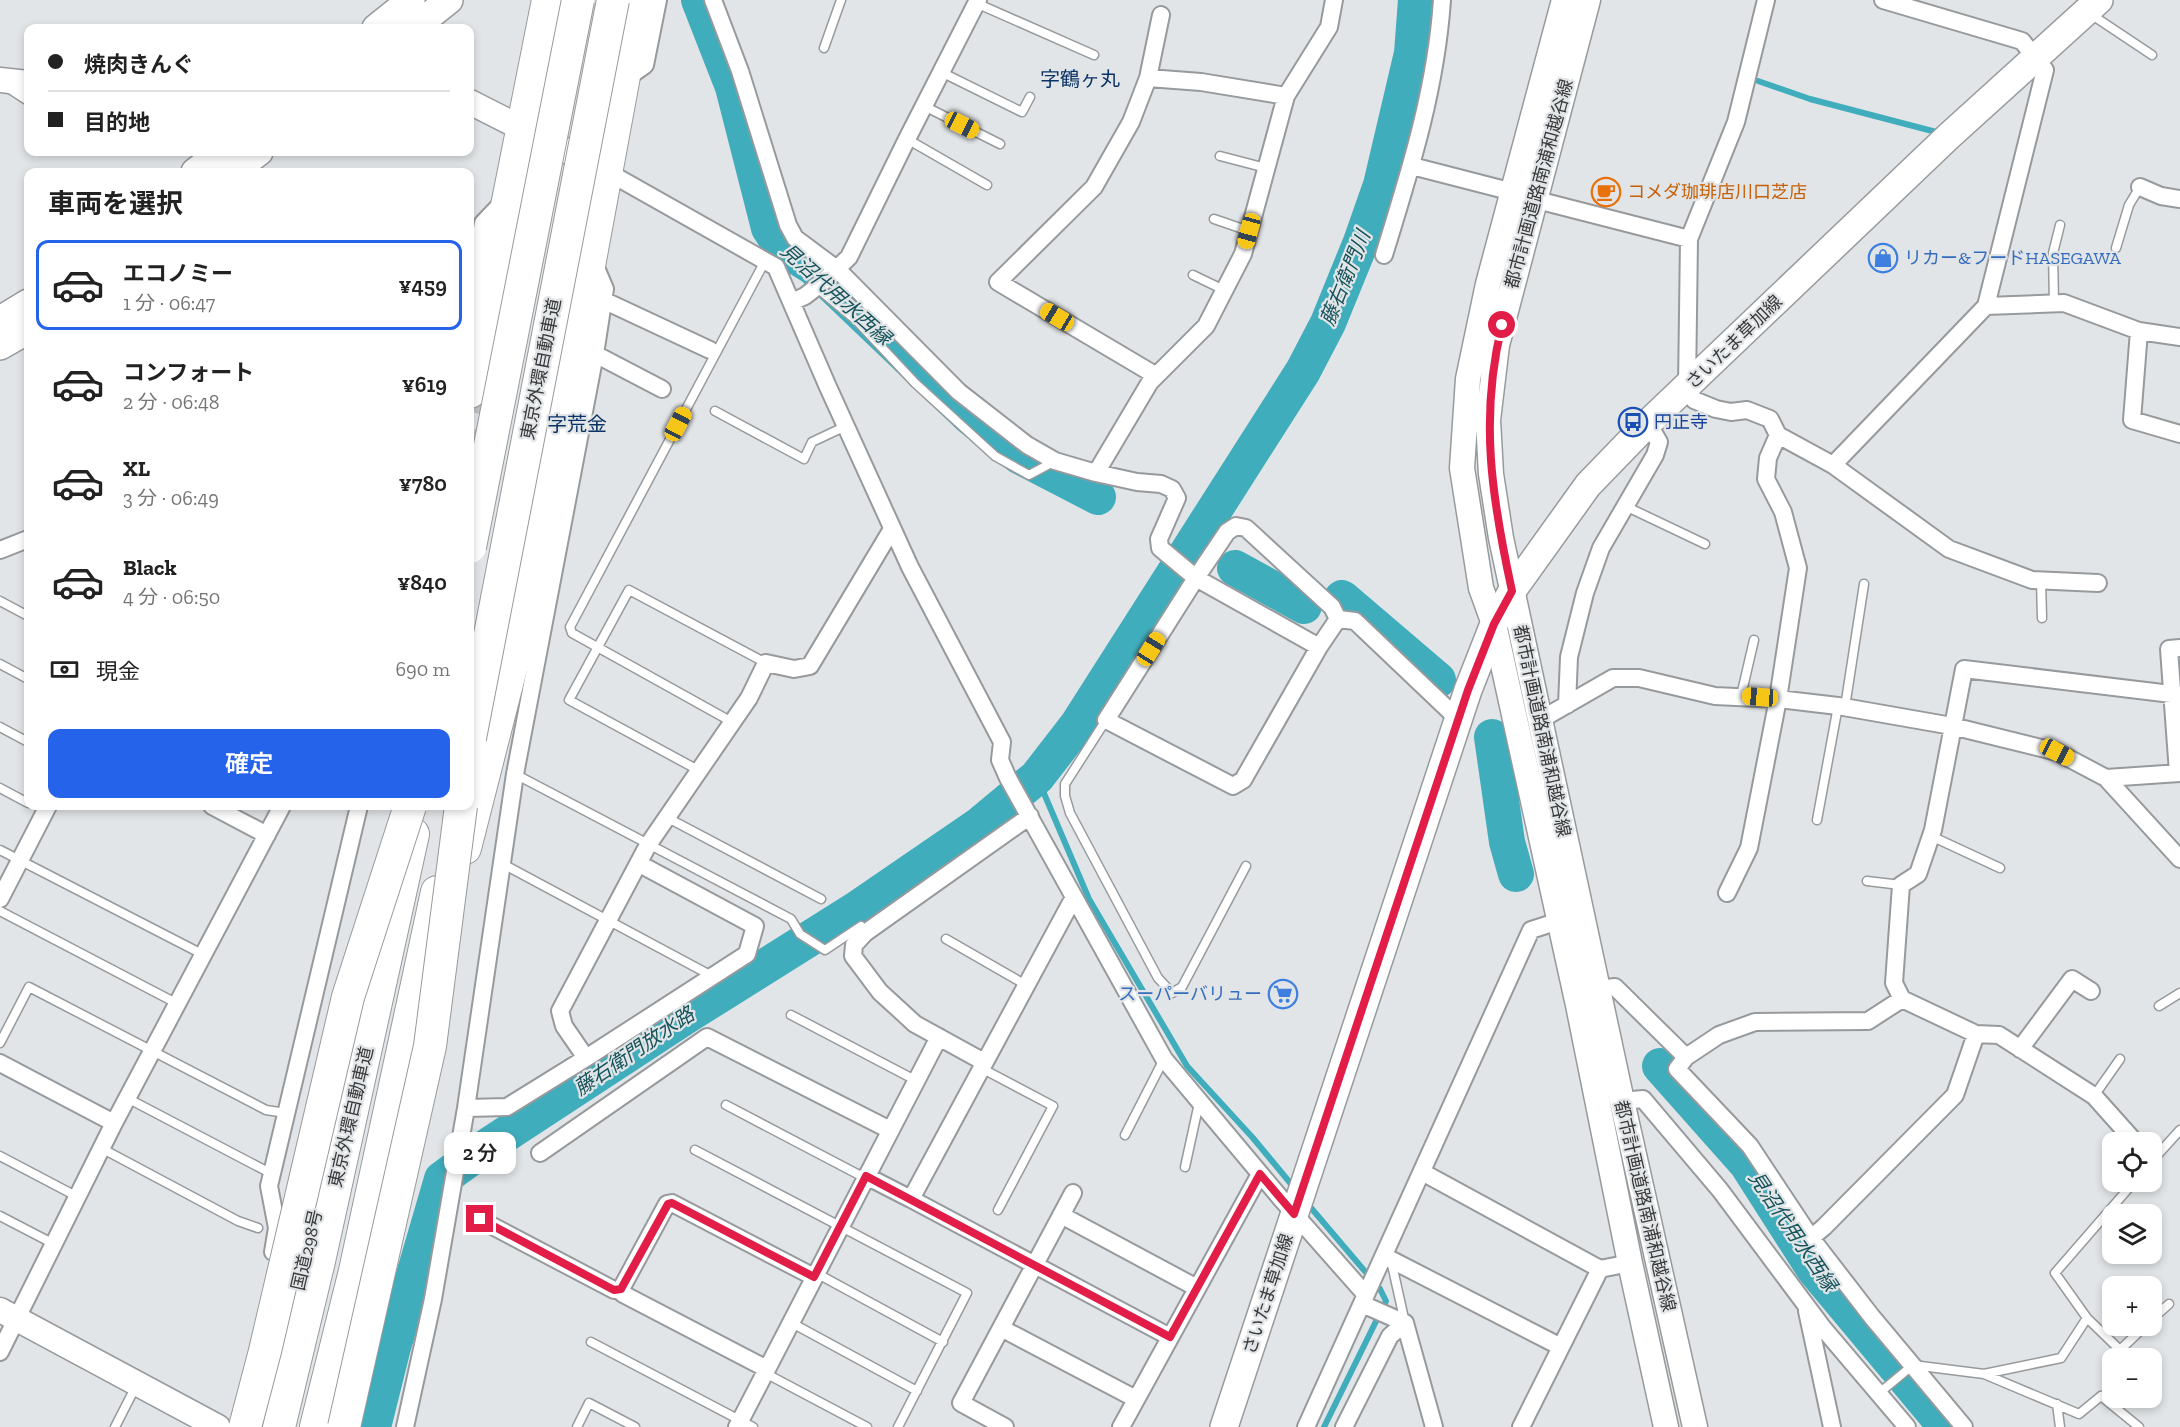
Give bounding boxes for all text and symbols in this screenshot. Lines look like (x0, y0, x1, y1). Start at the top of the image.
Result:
text: 焼肉きんぐ (84, 51, 194, 78)
district label: 字鶴ヶ丸 (1040, 67, 1120, 91)
street label: 都市計画道路南浦和越谷線 (1500, 77, 1578, 291)
text: 目的地 (84, 109, 150, 136)
car (942, 109, 982, 141)
cafe icon: コメダ珈琲店川口芝店 (1590, 176, 1622, 208)
place label: コメダ珈琲店川口芝店 (1627, 181, 1807, 203)
text: 車両を選択 (48, 188, 183, 220)
car (1236, 211, 1262, 251)
water label: 藤右衛門川 (1315, 225, 1376, 329)
water label: 見沼代用水西縁 (776, 238, 898, 351)
shop icon: リカー&フードHASEGAWA (1867, 242, 1899, 274)
place label: リカー&フードHASEGAWA (1904, 247, 2121, 269)
icon: car (51, 258, 105, 312)
text: エコノミー (123, 260, 233, 287)
text: ¥459 (399, 272, 447, 299)
text: 1 分 · 06:47 (123, 291, 215, 315)
street label: さいたま草加線 (1681, 291, 1787, 393)
street label: 東京外環自動車道 (516, 296, 566, 442)
car (1037, 300, 1077, 334)
route start (1488, 311, 1515, 338)
icon: car (51, 357, 105, 411)
text: コンフォート (123, 359, 254, 386)
text: ¥619 (402, 371, 447, 398)
text: 2 分 · 06:48 (123, 390, 219, 414)
car (662, 404, 694, 444)
bus stop icon: 円正寺 (1617, 406, 1649, 438)
place label: 円正寺 (1654, 411, 1708, 433)
district label: 字荒金 (547, 412, 607, 436)
text: XL (123, 455, 150, 482)
icon: car (51, 456, 105, 510)
text: ¥780 (399, 470, 447, 497)
text: 3 分 · 06:49 (123, 486, 219, 510)
text: Black (123, 554, 177, 581)
icon: car (51, 555, 105, 609)
text: ¥840 (397, 569, 447, 596)
text: 4 分 · 06:50 (123, 585, 220, 609)
street label: 都市計画道路南浦和越谷線 (1509, 623, 1575, 839)
car (1134, 629, 1168, 669)
icon: cash (48, 653, 81, 686)
text: 690 m (395, 657, 450, 681)
text: 現金 (96, 658, 140, 685)
car (1741, 687, 1779, 707)
button: 確定 (48, 729, 450, 798)
car (2037, 736, 2077, 768)
supermarket icon: スーパーバリュー (1267, 978, 1299, 1010)
place label: スーパーバリュー (1118, 983, 1262, 1005)
water label: 藤右衛門放水路 (569, 1001, 700, 1100)
street label: 東京外環自動車道 (324, 1044, 378, 1190)
street label: 都市計画道路南浦和越谷線 (1610, 1098, 1680, 1314)
callout: 2 分 (444, 1132, 516, 1174)
map controls (2102, 1132, 2162, 1408)
button: locate (2102, 1132, 2162, 1192)
text: 2 分 (463, 1141, 497, 1165)
water label: 見沼代用水西縁 (1744, 1166, 1843, 1297)
button: layers (2102, 1204, 2162, 1264)
route end (466, 1205, 493, 1232)
street label: 国道298号 (287, 1207, 327, 1293)
street label: さいたま草加線 (1238, 1231, 1298, 1357)
button: + (2102, 1276, 2162, 1336)
button: − (2102, 1348, 2162, 1408)

